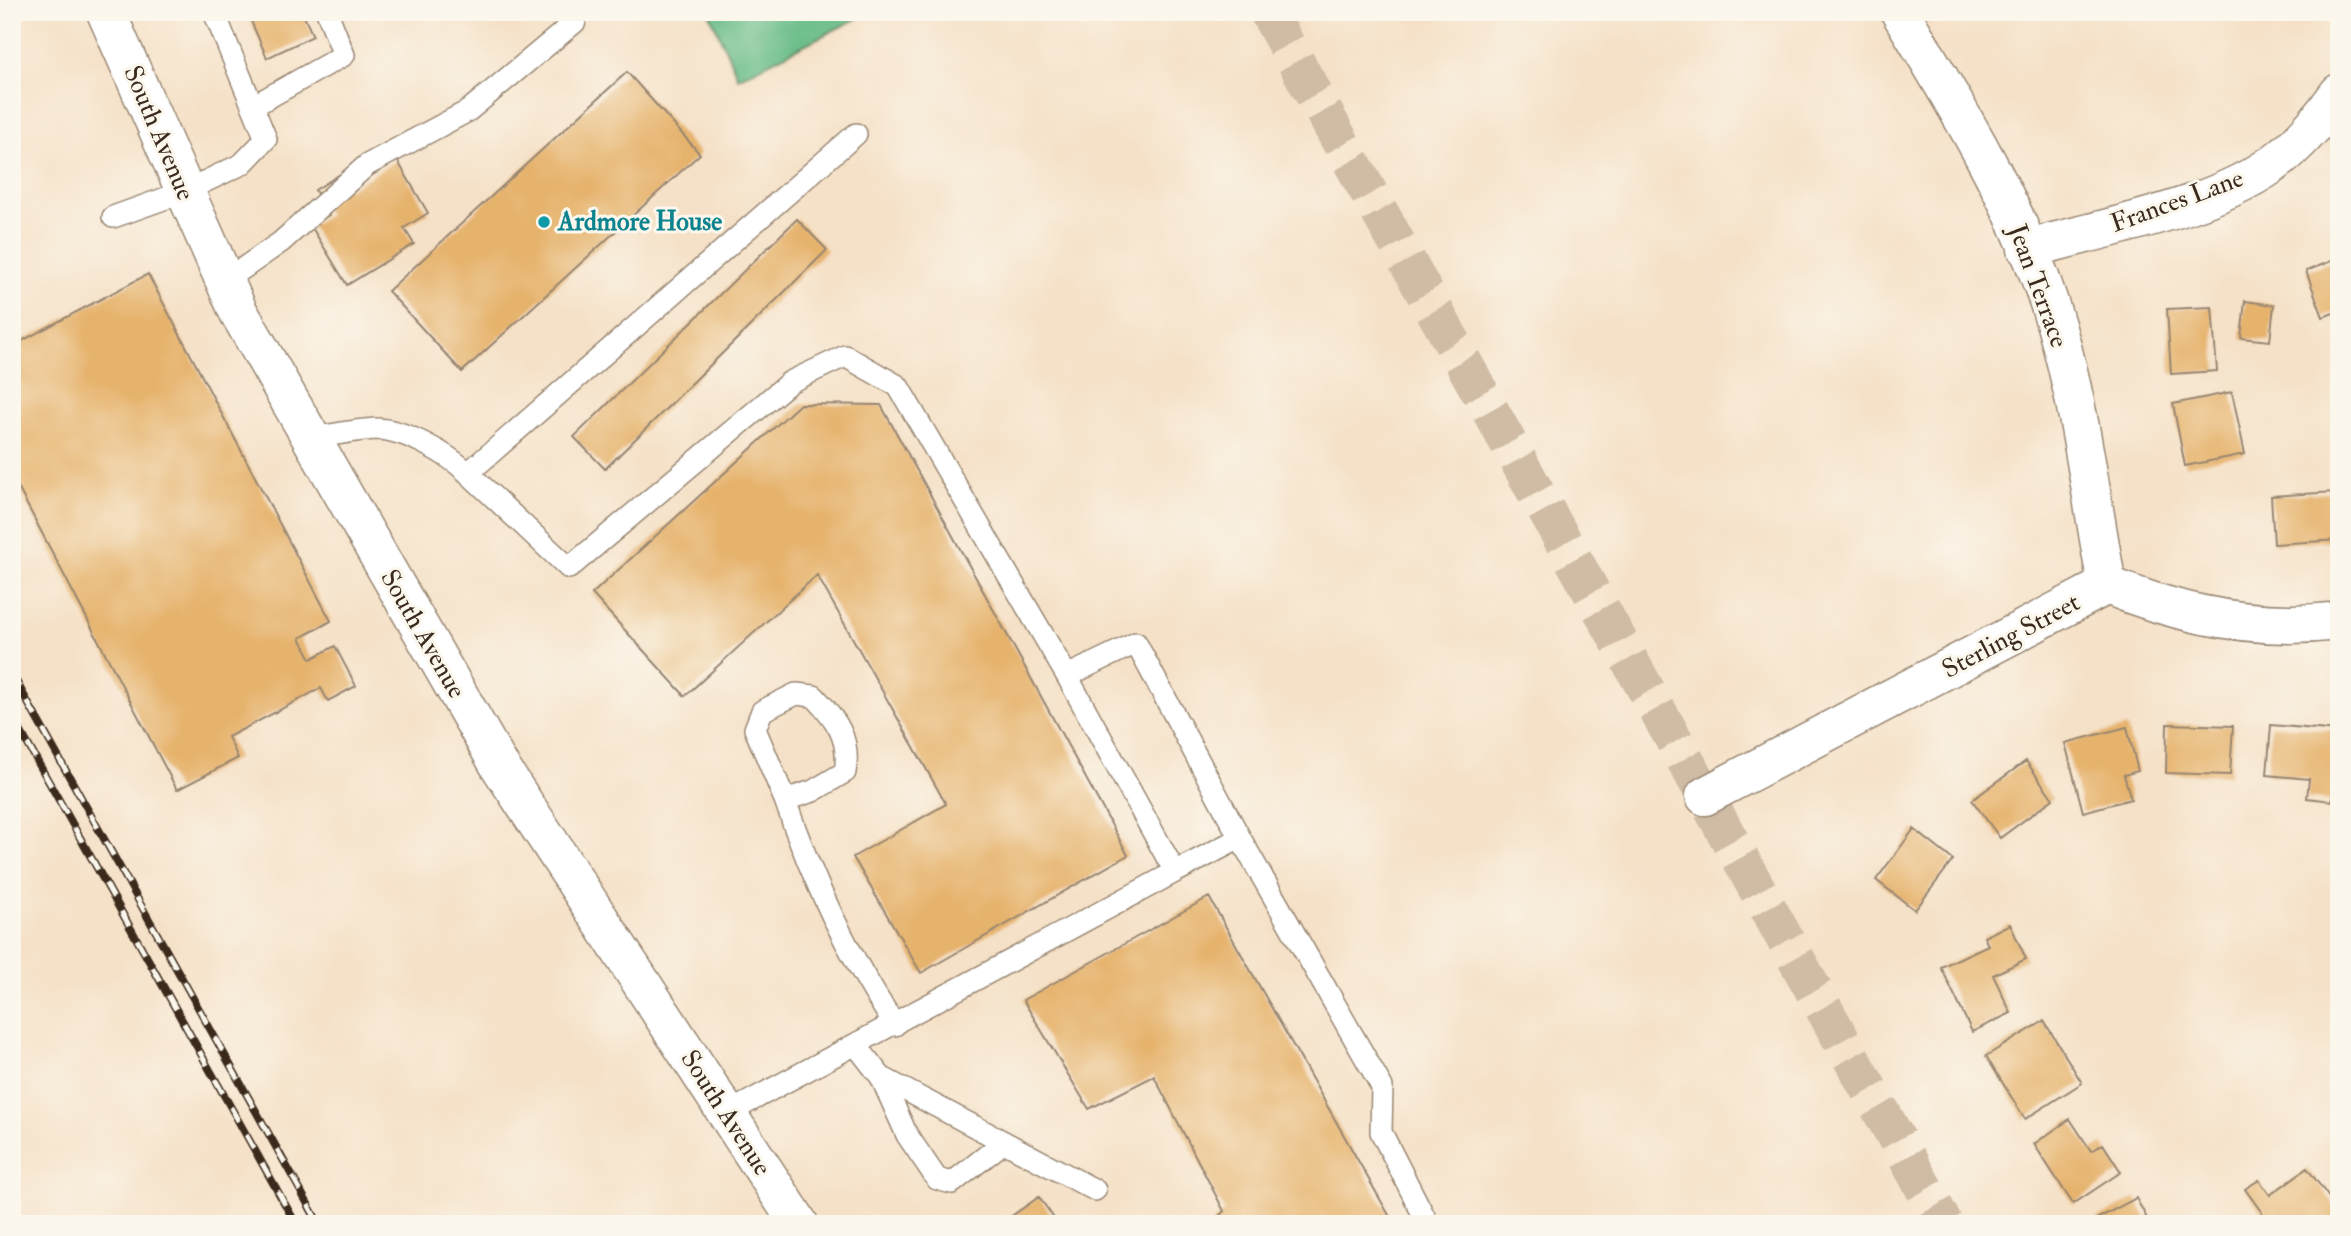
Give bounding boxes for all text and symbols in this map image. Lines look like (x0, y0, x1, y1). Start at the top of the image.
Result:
street label: South Avenue (116, 61, 202, 205)
street label: Frances Lane (2106, 162, 2248, 240)
place label: Ardmore House (557, 206, 722, 238)
marker: Ardmore House (536, 214, 552, 230)
street label: Jean Terrace (2001, 219, 2075, 352)
street label: South Avenue (373, 564, 473, 704)
street label: Sterling Street (1937, 586, 2085, 686)
street label: South Avenue (674, 1044, 778, 1182)

